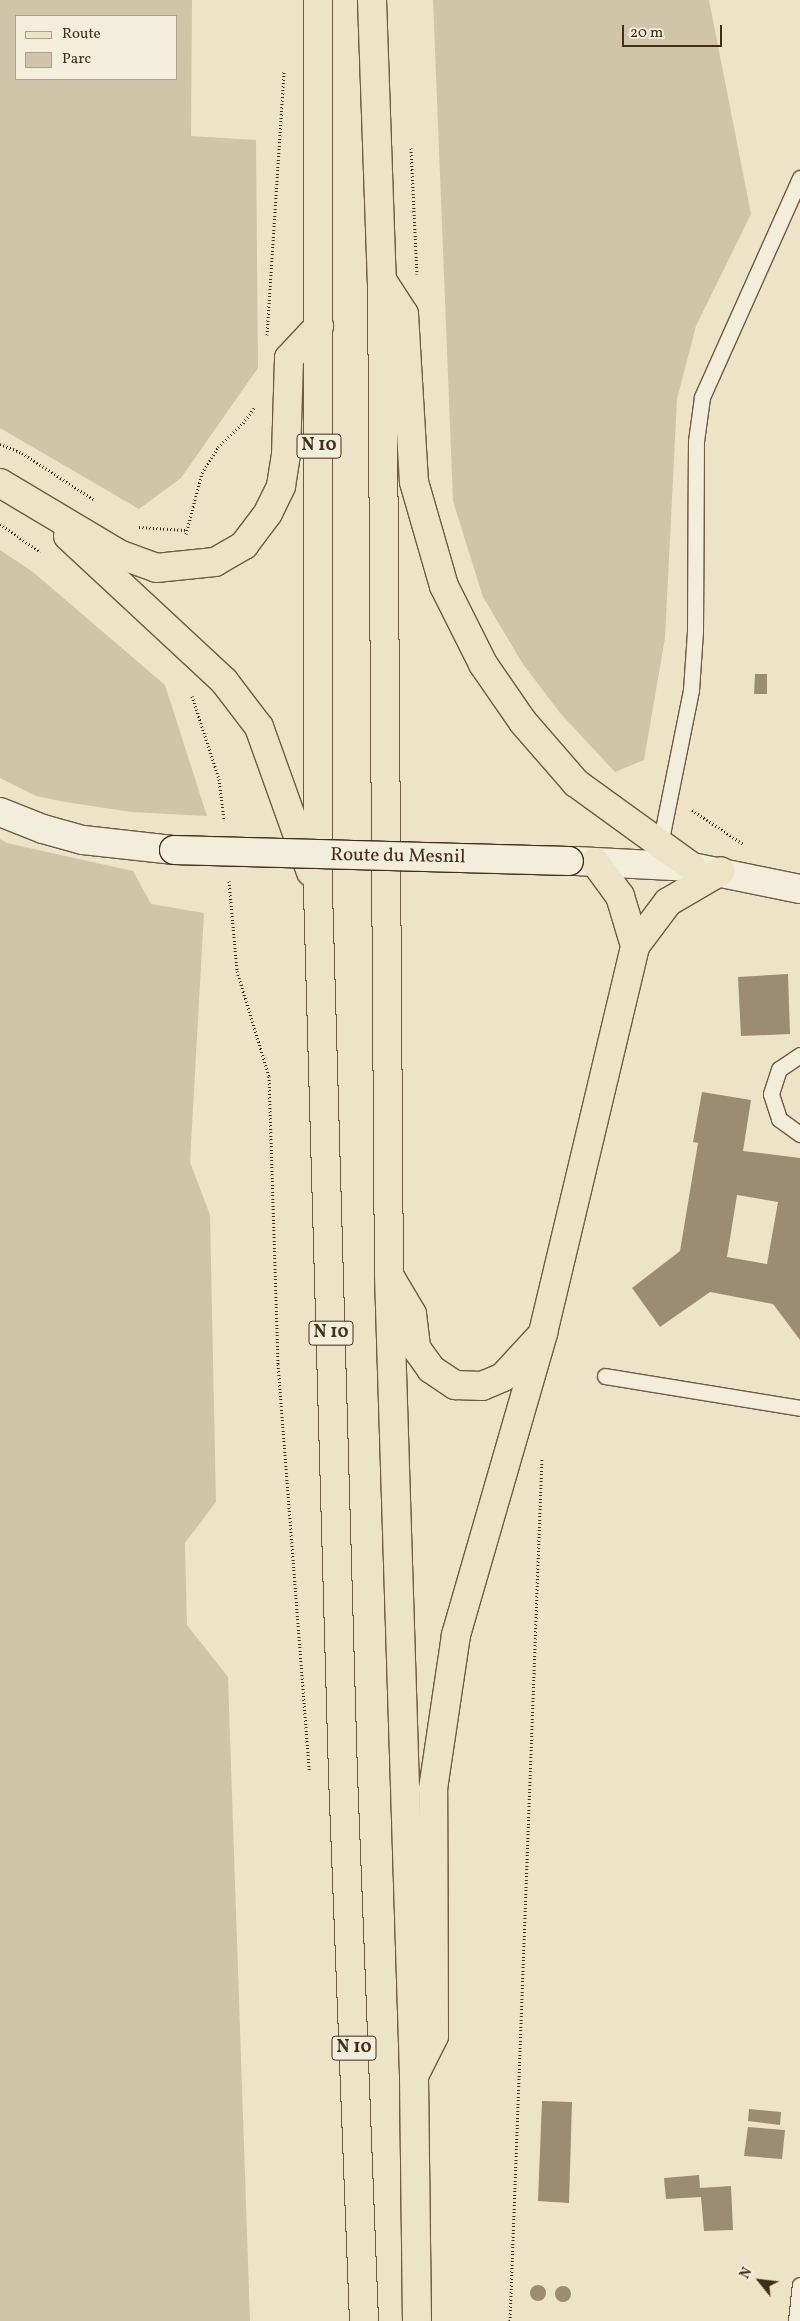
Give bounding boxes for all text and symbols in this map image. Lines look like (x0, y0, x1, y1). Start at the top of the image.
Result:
legend (15, 15, 178, 80)
scale bar (625, 15, 725, 47)
text: 20 m (630, 23, 663, 44)
text: Route (62, 24, 101, 45)
text: Parc (62, 49, 91, 70)
road number: N 10 (296, 431, 342, 462)
street label: Route du Mesnil (330, 844, 466, 870)
road number: N 10 (308, 1318, 354, 1349)
road number: N 10 (332, 2032, 376, 2064)
north arrow (735, 2256, 785, 2306)
text: N (736, 2264, 757, 2283)

